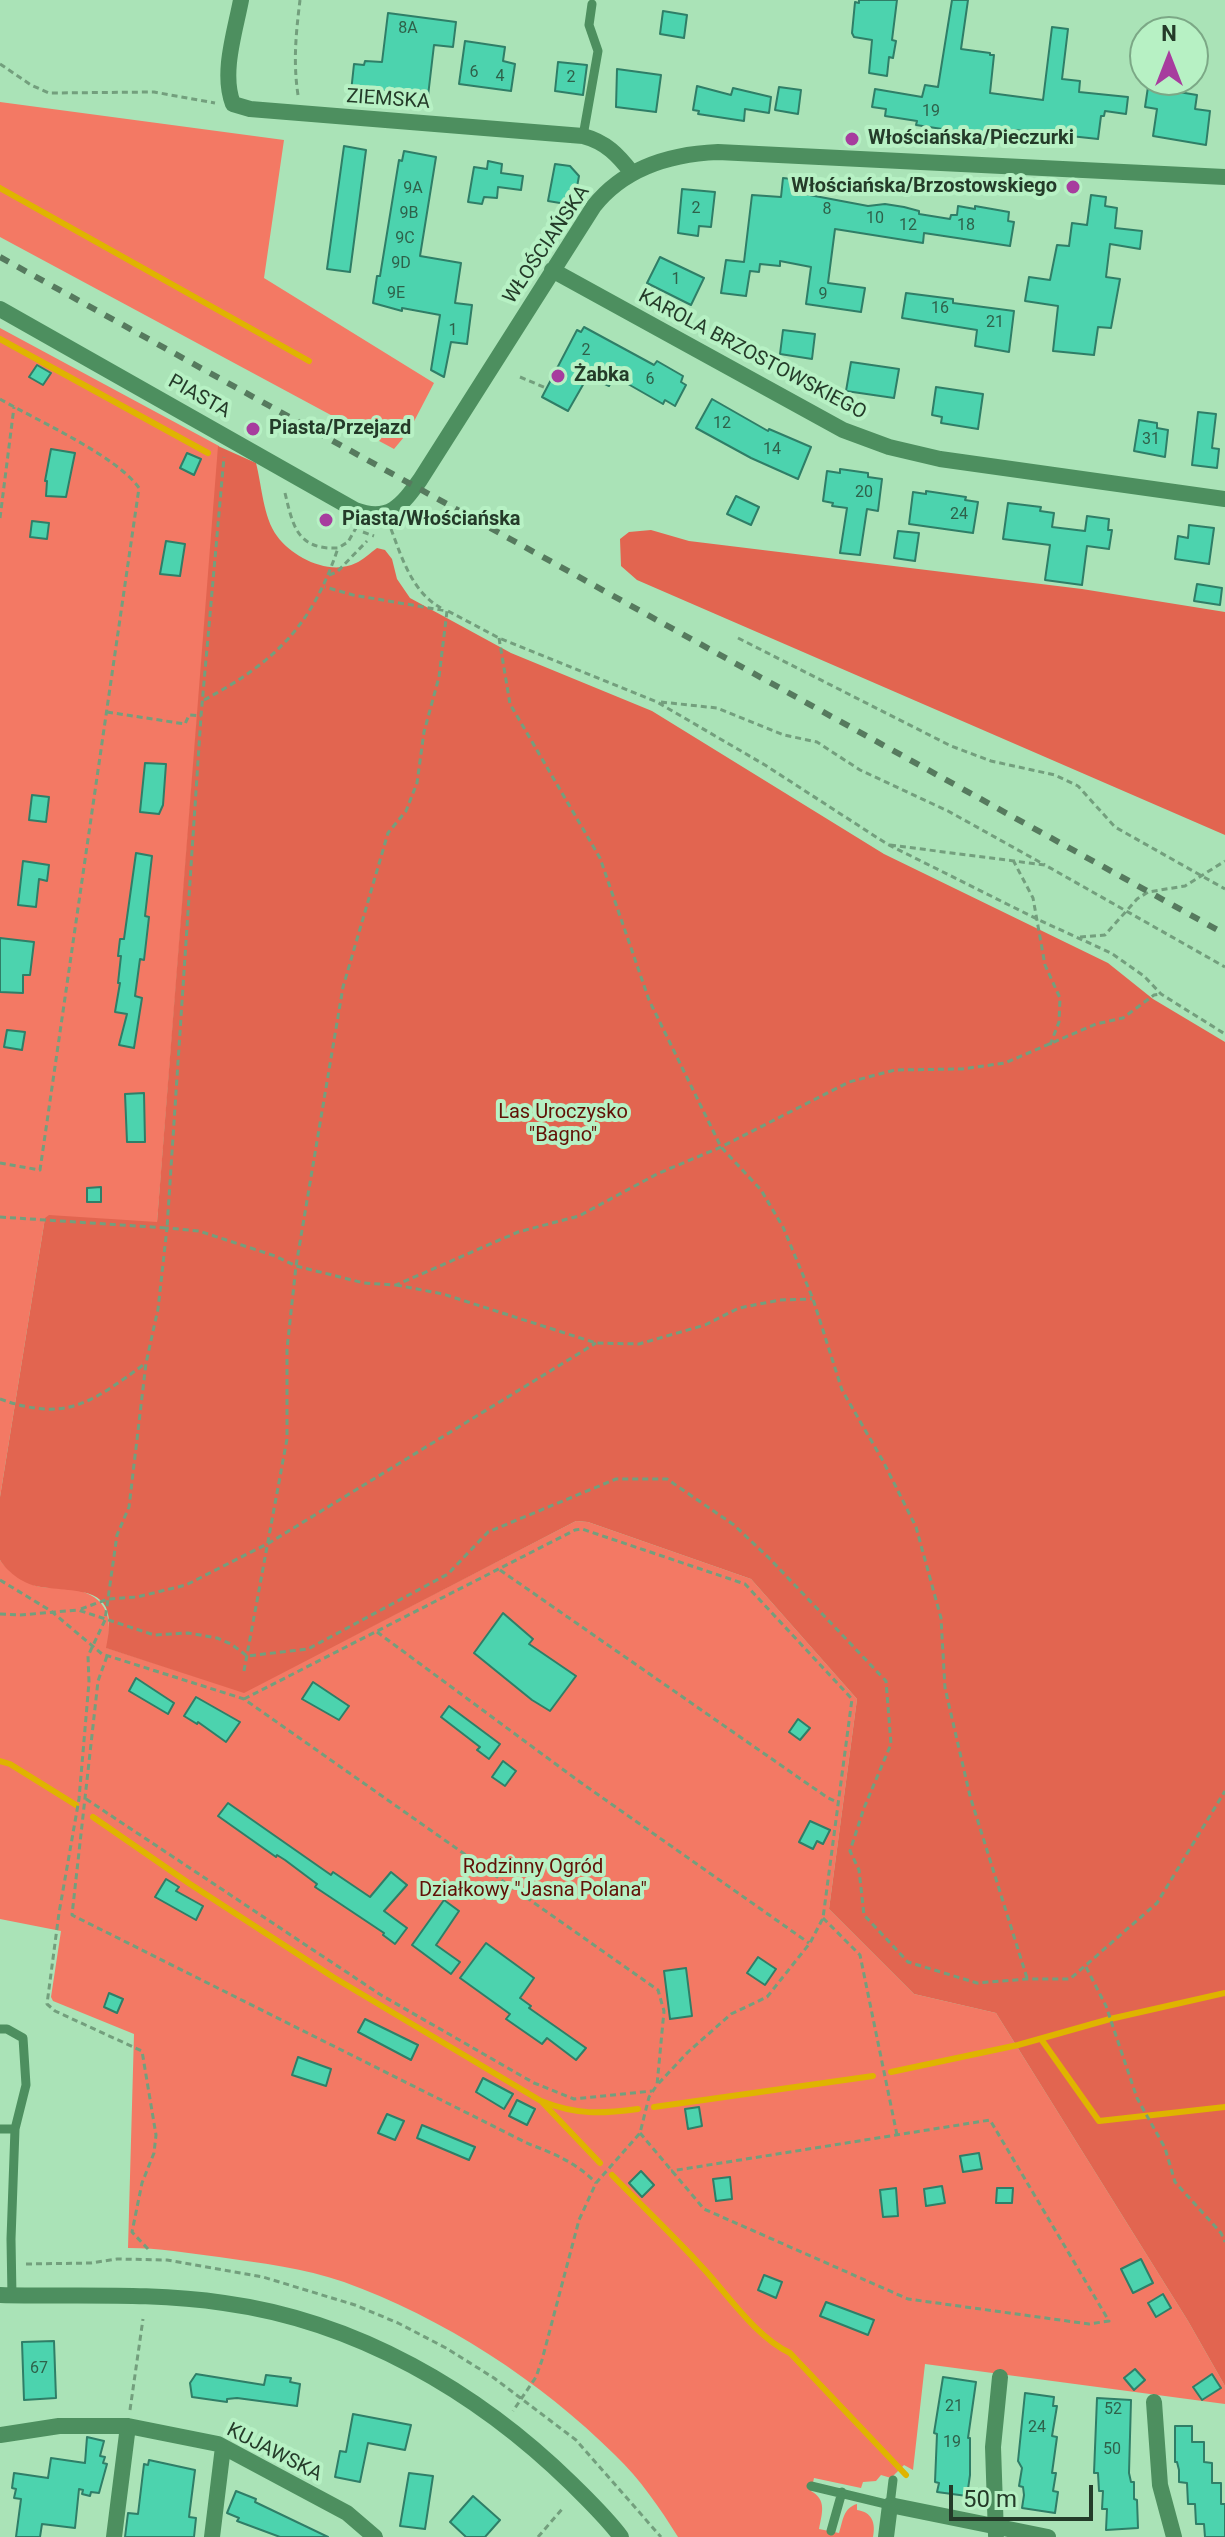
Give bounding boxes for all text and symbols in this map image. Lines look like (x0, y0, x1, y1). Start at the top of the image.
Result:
north arrow (1129, 16, 1209, 96)
house number: 8A (398, 19, 418, 39)
text: N (1161, 21, 1177, 46)
house number: 6 (470, 63, 478, 83)
house number: 4 (496, 67, 504, 87)
house number: 2 (567, 68, 575, 88)
street label: ZIEMSKA (345, 85, 431, 115)
house number: 19 (922, 102, 940, 122)
place label: Włościańska/Pieczurki (868, 127, 1074, 151)
marker: Włościańska/Pieczurki (843, 130, 861, 148)
place label: Włościańska/Brzostowskiego (791, 175, 1057, 199)
marker: Włościańska/Brzostowskiego (1064, 178, 1082, 196)
house number: 9A (403, 179, 423, 199)
street label: WŁOŚCIAŃSKA (499, 181, 595, 309)
house number: 2 (692, 199, 700, 219)
house number: 8 (823, 200, 831, 220)
house number: 9B (400, 204, 418, 224)
house number: 10 (866, 209, 884, 229)
house number: 12 (899, 216, 917, 236)
house number: 18 (957, 216, 975, 236)
house number: 9C (395, 229, 415, 249)
house number: 9D (391, 254, 411, 274)
house number: 1 (672, 270, 680, 290)
house number: 9E (387, 284, 405, 304)
street label: KAROLA BRZOSTOWSKIEGO (634, 285, 870, 425)
house number: 9 (819, 285, 827, 305)
house number: 16 (931, 299, 949, 319)
house number: 21 (986, 313, 1004, 333)
house number: 1 (449, 321, 457, 341)
house number: 2 (582, 341, 590, 361)
place label: Żabka (574, 364, 629, 388)
marker: Żabka (549, 367, 567, 385)
street label: PIASTA (164, 370, 234, 424)
house number: 6 (646, 370, 654, 390)
house number: 12 (713, 414, 731, 434)
place label: Piasta/Przejazd (269, 417, 411, 441)
marker: Piasta/Przejazd (244, 420, 262, 438)
house number: 31 (1142, 430, 1160, 450)
house number: 14 (763, 440, 781, 460)
house number: 20 (855, 483, 873, 503)
house number: 24 (950, 505, 968, 525)
place label: Piasta/Włościańska (342, 508, 521, 532)
marker: Piasta/Włościańska (317, 511, 335, 529)
park label: Las Uroczysko "Bagno" (498, 1101, 628, 1148)
park label: Rodzinny Ogród Działkowy "Jasna Polana" (419, 1856, 647, 1903)
house number: 67 (30, 2359, 48, 2379)
house number: 21 (945, 2397, 963, 2417)
house number: 52 (1104, 2400, 1122, 2420)
house number: 24 (1028, 2418, 1046, 2438)
street label: KUJAWSKA (222, 2419, 326, 2487)
house number: 19 (943, 2433, 961, 2453)
house number: 50 (1103, 2440, 1121, 2460)
scale bar (953, 2469, 1097, 2519)
text: 50 m (963, 2485, 1017, 2513)

